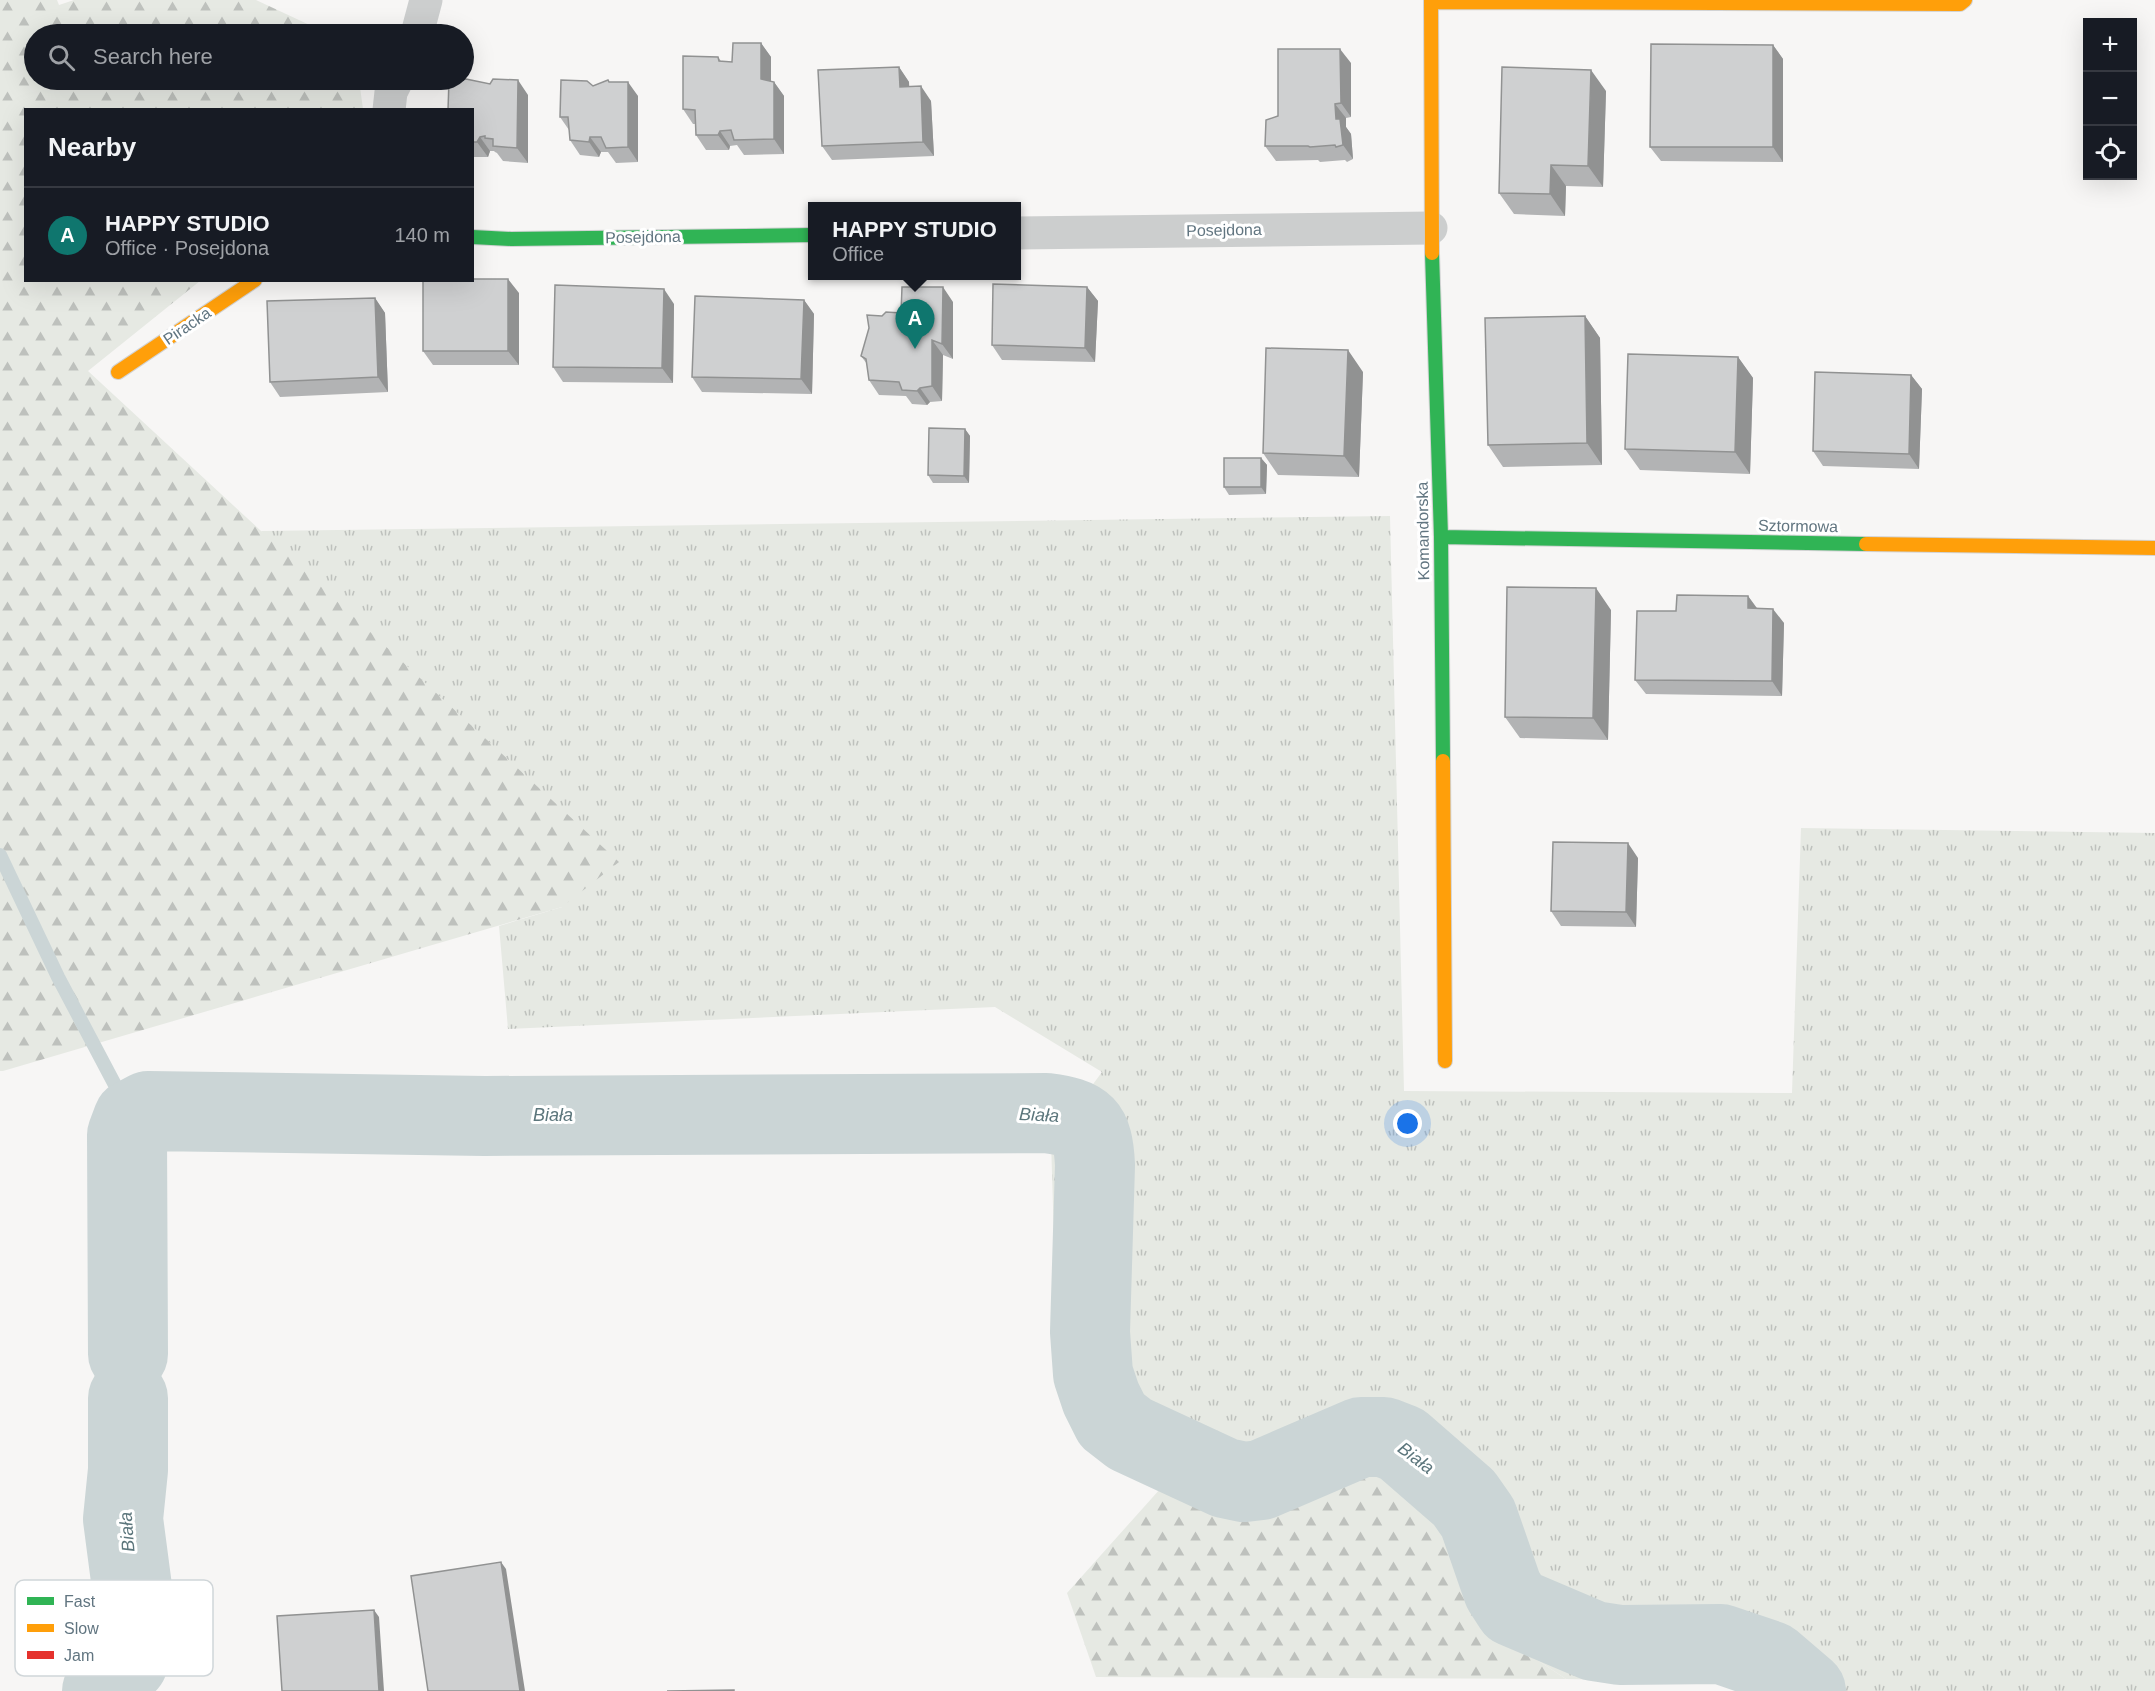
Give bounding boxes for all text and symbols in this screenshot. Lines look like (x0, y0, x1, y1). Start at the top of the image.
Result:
map controls (2083, 18, 2137, 180)
button: + (2083, 18, 2137, 72)
search box (24, 24, 474, 90)
icon: search (45, 41, 78, 74)
text: Search here (93, 44, 213, 69)
button: − (2083, 72, 2137, 126)
button: locate (2083, 126, 2137, 180)
text: Nearby (48, 132, 136, 162)
popup (808, 202, 1021, 280)
text: HAPPY STUDIO (105, 211, 270, 236)
text: HAPPY STUDIO (832, 217, 997, 242)
street label: Posejdona (1186, 221, 1262, 239)
text: A (60, 224, 75, 246)
text: 140 m (394, 224, 450, 246)
street label: Posejdona (605, 228, 681, 246)
text: Office · Posejdona (105, 237, 269, 259)
text: Office (832, 243, 884, 265)
pin: A (896, 300, 934, 349)
street label: Piracka (160, 304, 214, 348)
street label: Komandorska (1414, 481, 1432, 581)
street label: Sztormowa (1758, 517, 1838, 535)
water label: Biała (1018, 1104, 1060, 1126)
water label: Biała (533, 1105, 573, 1125)
your location (1393, 1109, 1422, 1138)
water label: Biała (1394, 1438, 1438, 1478)
water label: Biała (116, 1511, 138, 1553)
legend (15, 1580, 213, 1676)
text: Fast (64, 1593, 96, 1610)
text: Slow (64, 1620, 99, 1637)
text: Jam (64, 1647, 94, 1664)

